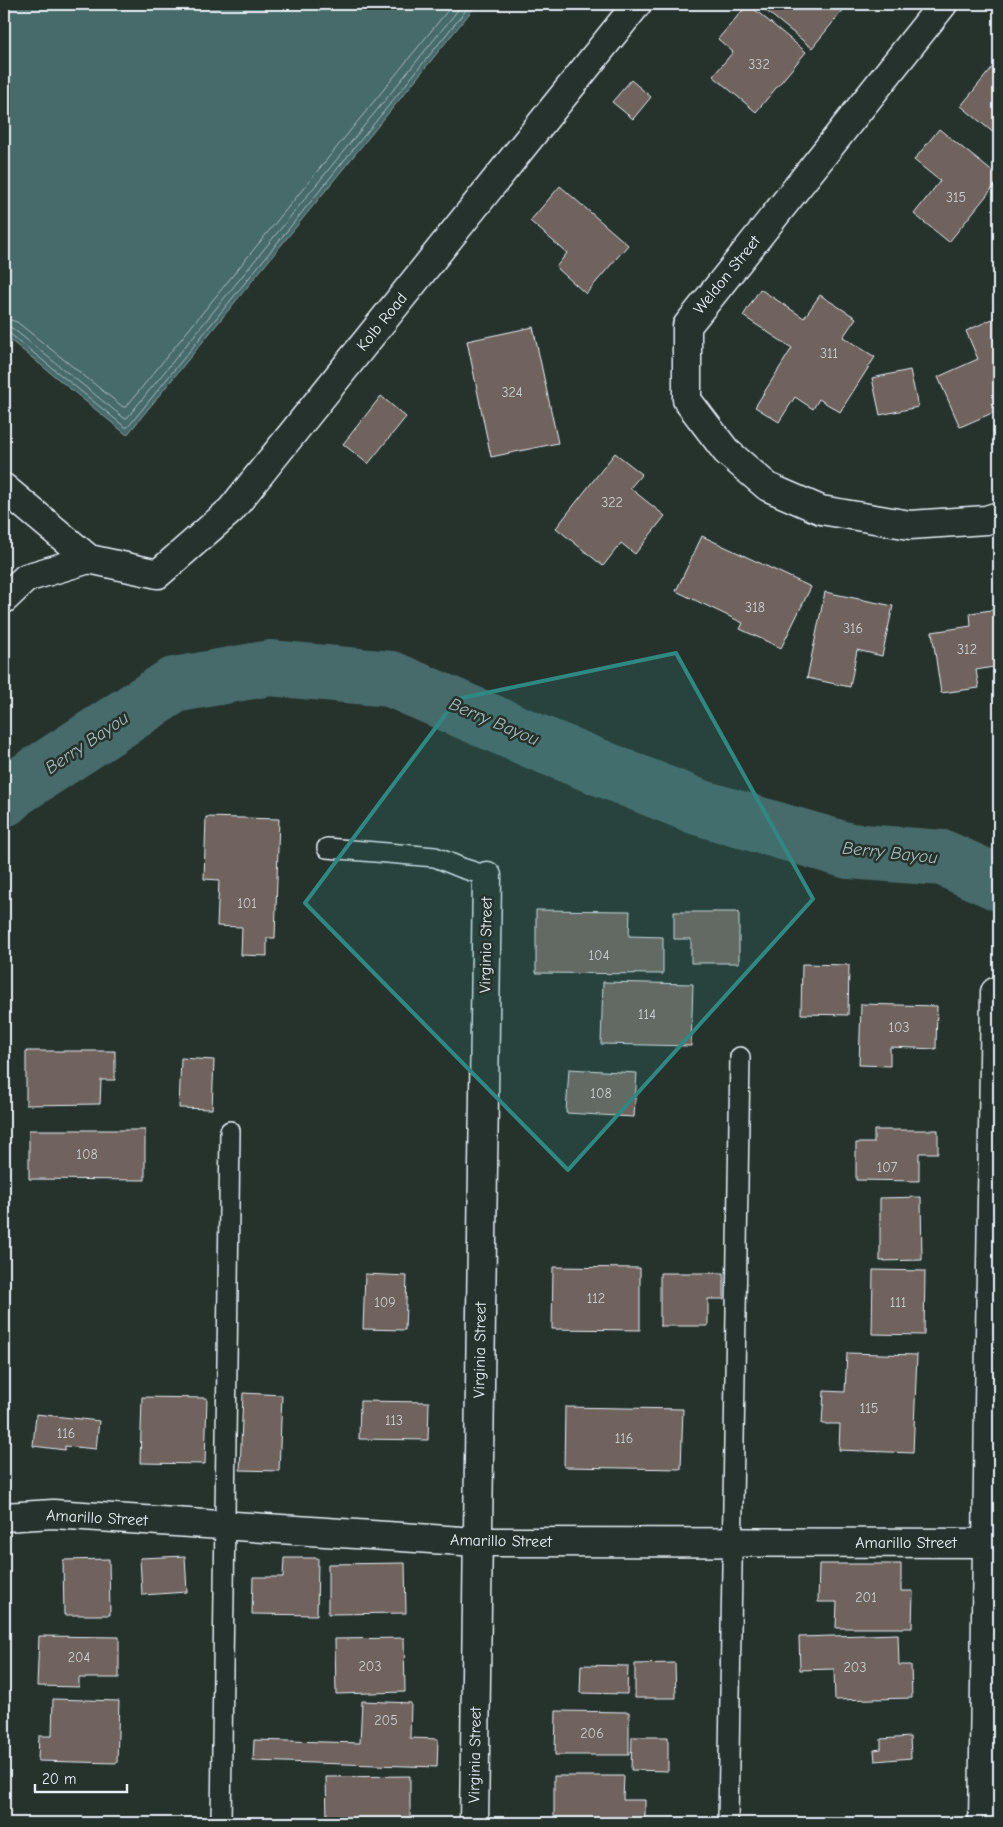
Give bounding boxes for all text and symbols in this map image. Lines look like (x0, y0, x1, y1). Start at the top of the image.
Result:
house number: 332 (748, 56, 770, 73)
house number: 315 (946, 189, 966, 206)
street label: Weldon Street (690, 232, 764, 318)
street label: Kolb Road (353, 289, 411, 355)
house number: 311 (820, 345, 838, 362)
house number: 324 (501, 384, 523, 401)
house number: 322 (601, 494, 623, 511)
house number: 318 (745, 599, 765, 616)
house number: 316 (843, 620, 863, 637)
house number: 312 (957, 641, 977, 658)
water label: Berry Bayou (446, 694, 542, 750)
water label: Berry Bayou (41, 707, 133, 779)
water label: Berry Bayou (841, 838, 939, 868)
house number: 101 (237, 895, 257, 912)
street label: Virginia Street (476, 896, 496, 993)
house number: 104 (589, 947, 610, 964)
house number: 114 (638, 1006, 656, 1023)
house number: 103 (888, 1019, 910, 1036)
house number: 108 (590, 1085, 612, 1102)
house number: 108 (76, 1146, 98, 1163)
house number: 107 (877, 1159, 898, 1176)
house number: 112 (587, 1290, 605, 1307)
house number: 109 (374, 1294, 396, 1311)
house number: 111 (890, 1294, 906, 1311)
street label: Virginia Street (470, 1301, 490, 1398)
house number: 115 (860, 1400, 878, 1417)
house number: 113 (385, 1412, 403, 1429)
house number: 116 (57, 1425, 75, 1442)
house number: 116 (615, 1430, 633, 1447)
street label: Amarillo Street (46, 1506, 149, 1530)
street label: Amarillo Street (450, 1531, 552, 1551)
street label: Amarillo Street (855, 1534, 957, 1552)
house number: 201 (855, 1589, 877, 1606)
house number: 204 (68, 1649, 91, 1666)
house number: 203 (359, 1658, 381, 1675)
house number: 203 (844, 1659, 866, 1676)
street label: Virginia Street (465, 1706, 485, 1803)
house number: 205 (374, 1712, 398, 1729)
house number: 206 (580, 1725, 604, 1742)
scale bar (35, 1762, 128, 1794)
text: 20 m (42, 1770, 76, 1788)

